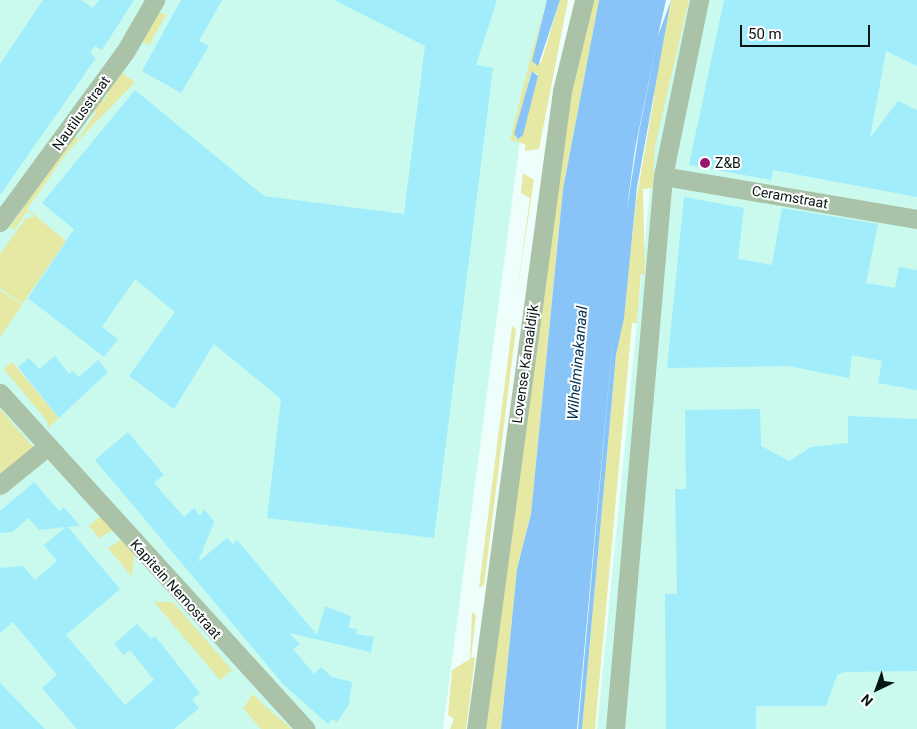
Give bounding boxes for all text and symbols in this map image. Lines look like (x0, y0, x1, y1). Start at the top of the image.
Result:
scale bar (742, 15, 872, 47)
text: 50 m (748, 25, 782, 43)
street label: Nautilusstraat (48, 73, 114, 153)
place label: Z&B (715, 155, 741, 171)
marker: Z&B (699, 157, 711, 169)
street label: Ceramstraat (751, 182, 829, 212)
street label: Lovense Kanaaldijk (508, 303, 542, 425)
water label: Wilhelminakanaal (564, 305, 592, 421)
street label: Kapitein Nemostraat (127, 536, 225, 642)
north arrow (852, 664, 902, 714)
text: N (858, 691, 876, 709)

